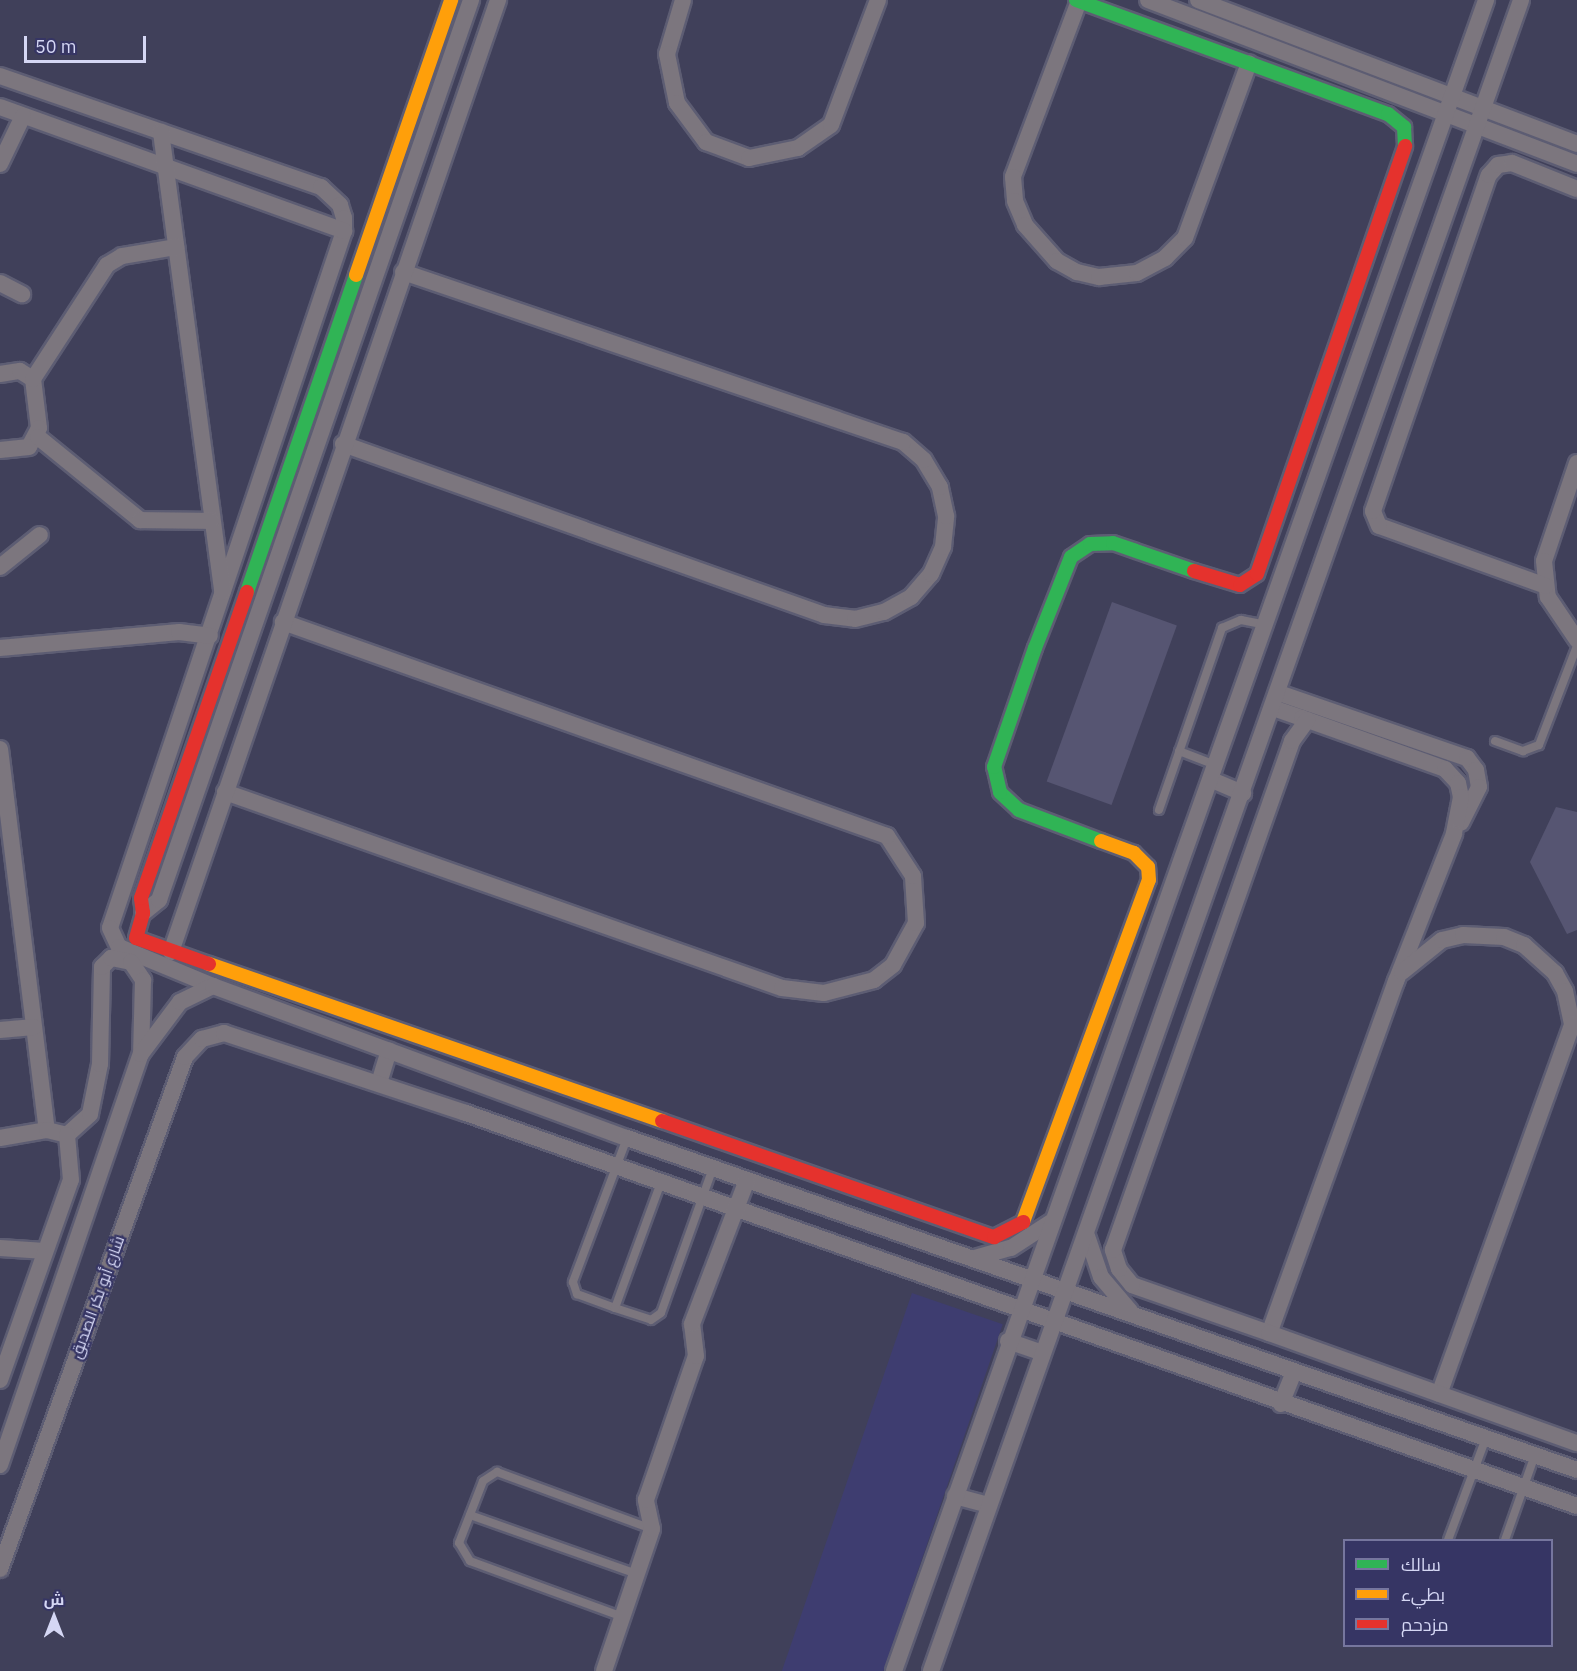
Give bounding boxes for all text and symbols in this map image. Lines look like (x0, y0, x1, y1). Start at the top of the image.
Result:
scale bar (27, 24, 148, 62)
text: 50 m (35, 35, 77, 58)
street label: شارع أبو بكر الصديق (66, 1233, 128, 1361)
legend (1343, 1539, 1553, 1647)
text: سالك (1401, 1553, 1441, 1576)
text: بطيء (1401, 1583, 1445, 1606)
north arrow (24, 1587, 84, 1647)
text: ش (44, 1589, 64, 1609)
text: مزدحم (1401, 1613, 1449, 1636)

